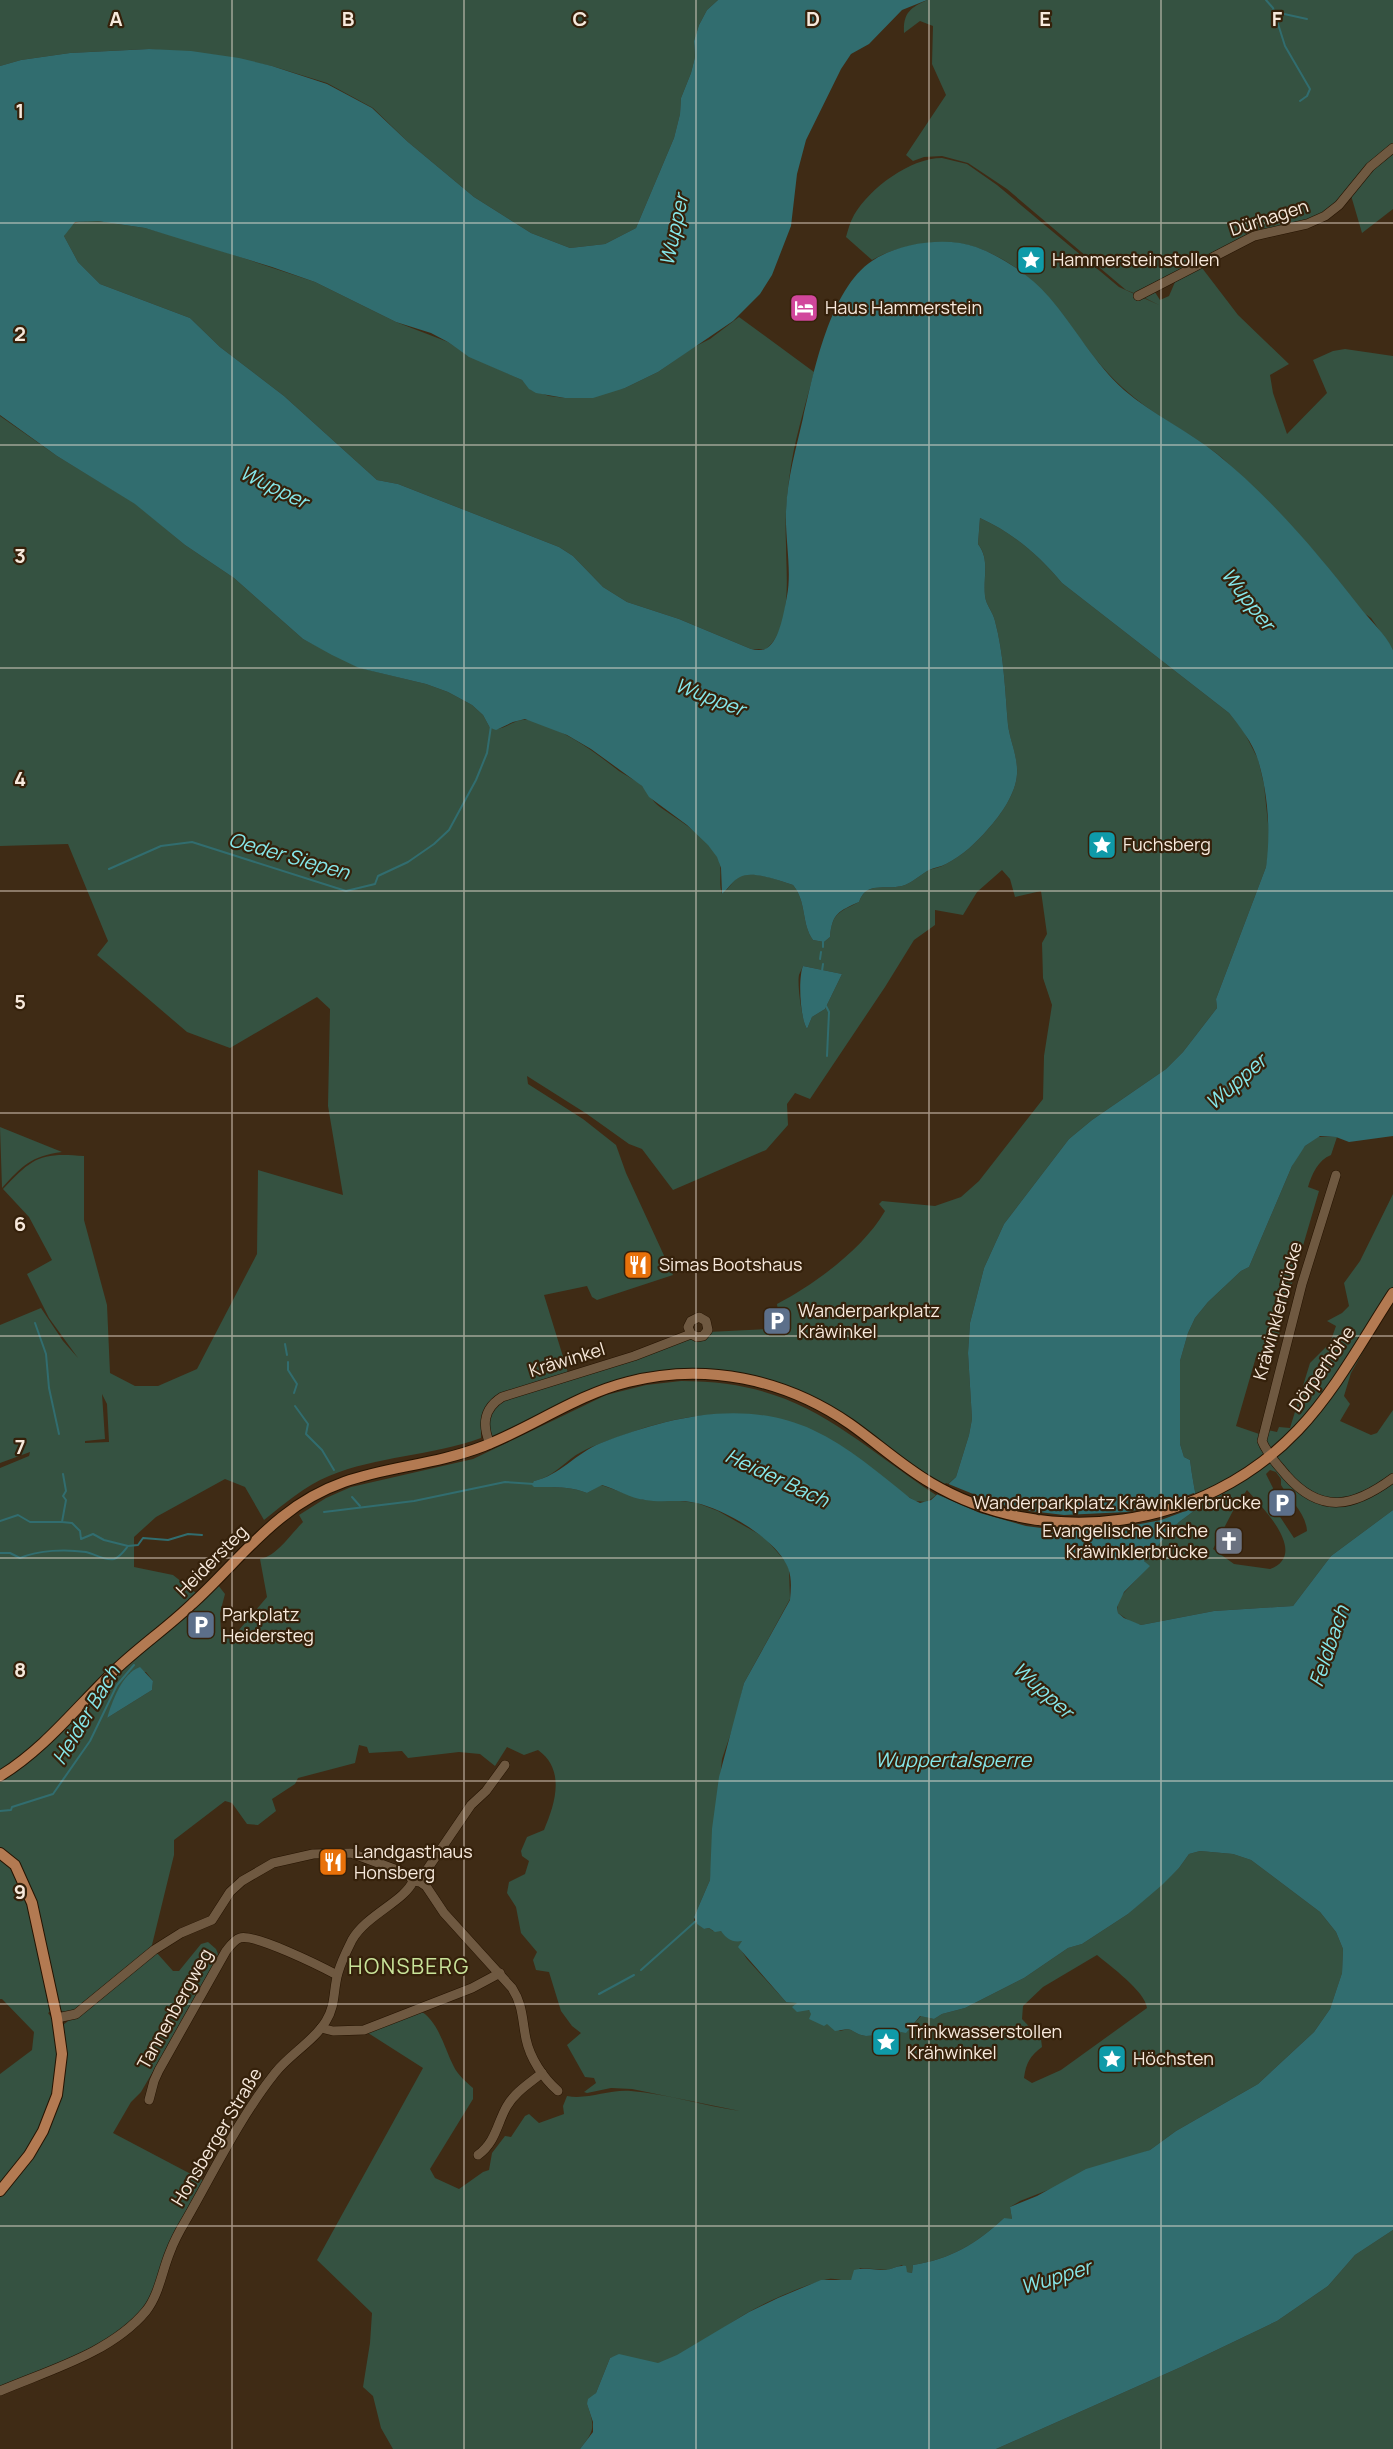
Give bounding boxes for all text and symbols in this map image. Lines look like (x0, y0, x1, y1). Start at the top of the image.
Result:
text: A (109, 5, 123, 32)
text: B (342, 5, 355, 32)
text: C (573, 5, 587, 32)
text: D (806, 5, 820, 32)
text: E (1039, 5, 1051, 32)
text: F (1272, 5, 1283, 32)
text: 1 (16, 97, 24, 124)
water label: Wupper (653, 189, 695, 268)
street label: Dürhagen (1226, 193, 1311, 241)
place icon: Hammersteinstollen (1015, 244, 1047, 276)
place label: Hammersteinstollen (1052, 247, 1219, 271)
hotel icon: Haus Hammerstein (788, 292, 820, 324)
place label: Haus Hammerstein (825, 295, 982, 319)
text: 2 (14, 320, 26, 347)
water label: Wupper (236, 459, 315, 516)
text: 3 (14, 542, 26, 569)
water label: Wupper (1215, 562, 1283, 638)
water label: Wupper (671, 671, 751, 723)
text: 4 (14, 765, 26, 792)
water label: Oeder Siepen (226, 825, 354, 886)
place icon: Fuchsberg (1086, 829, 1118, 861)
place label: Fuchsberg (1123, 832, 1211, 856)
text: 5 (14, 988, 26, 1015)
water label: Wupper (1199, 1046, 1274, 1116)
text: 6 (14, 1210, 26, 1237)
street label: Kräwinklerbrücke (1247, 1239, 1307, 1383)
restaurant icon: Simas Bootshaus (622, 1249, 654, 1281)
place label: Simas Bootshaus (659, 1252, 802, 1276)
place label: Wanderparkplatz Kräwinkel (798, 1298, 940, 1343)
parking icon: Wanderparkplatz Kräwinkel (761, 1305, 793, 1337)
street label: Dörperhöhe (1283, 1321, 1360, 1416)
street label: Kräwinkel (526, 1336, 608, 1382)
text: 7 (15, 1433, 25, 1460)
water label: Heider Bach (721, 1442, 834, 1514)
parking icon: Wanderparkplatz Kräwinklerbrücke (1266, 1487, 1298, 1519)
place label: Wanderparkplatz Kräwinklerbrücke (973, 1490, 1261, 1514)
place label: Evangelische Kirche Kräwinklerbrücke (1042, 1518, 1208, 1563)
street label: Heidersteg (170, 1519, 252, 1601)
church icon: Evangelische Kirche Kräwinklerbrücke (1213, 1525, 1245, 1557)
water label: Feldbach (1302, 1601, 1355, 1690)
place label: Parkplatz Heidersteg (222, 1602, 314, 1647)
parking icon: Parkplatz Heidersteg (185, 1609, 217, 1641)
water label: Wupper (1007, 1655, 1081, 1726)
text: 8 (14, 1656, 26, 1683)
water label: Heider Bach (45, 1659, 126, 1769)
water label: Wuppertalsperre (875, 1746, 1032, 1773)
place label: Landgasthaus Honsberg (354, 1839, 473, 1884)
restaurant icon: Landgasthaus Honsberg (317, 1846, 349, 1878)
text: 9 (14, 1878, 26, 1905)
street label: Tannenbergweg (131, 1944, 217, 2073)
district label: HONSBERG (348, 1952, 470, 1980)
place label: Trinkwasserstollen Krähwinkel (907, 2019, 1062, 2064)
place icon: Trinkwasserstollen Krähwinkel (870, 2026, 902, 2058)
place icon: Höchsten (1096, 2043, 1128, 2075)
place label: Höchsten (1133, 2046, 1214, 2070)
street label: Honsberger Straße (165, 2063, 267, 2210)
water label: Wupper (1017, 2252, 1097, 2300)

